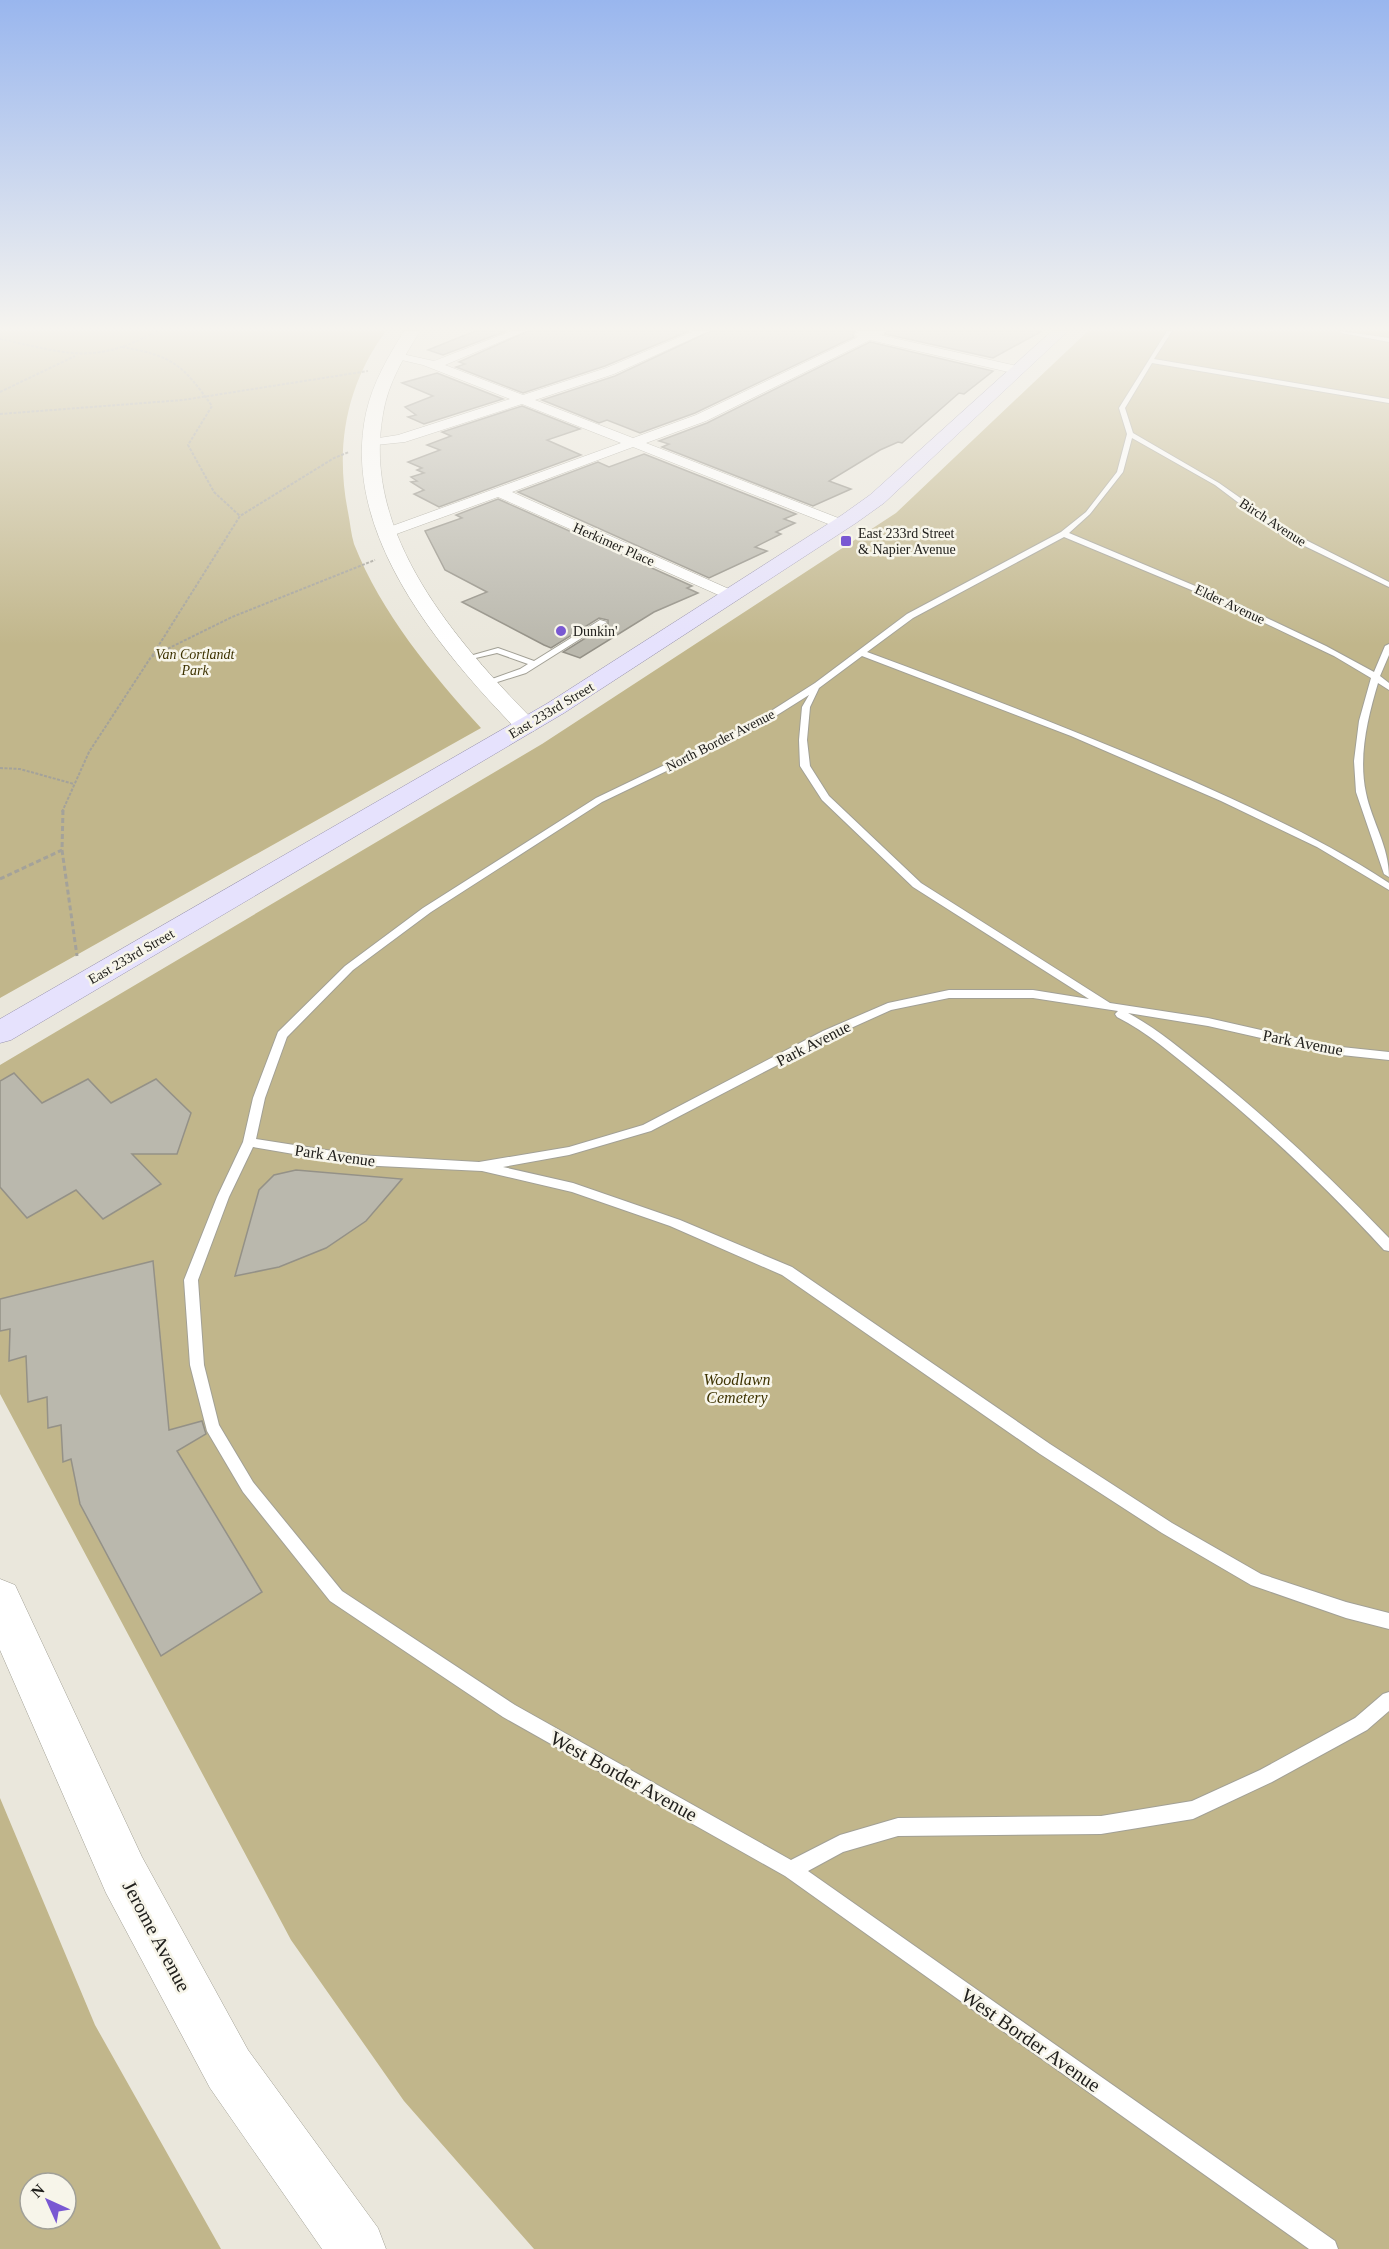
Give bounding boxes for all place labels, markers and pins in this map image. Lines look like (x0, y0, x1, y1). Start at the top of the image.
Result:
place label: East 233rd Street & Napier Avenue (858, 526, 956, 557)
marker: East 233rd Street & Napier Avenue (839, 534, 853, 548)
marker: Dunkin' (554, 624, 568, 638)
place label: Dunkin' (573, 624, 618, 639)

